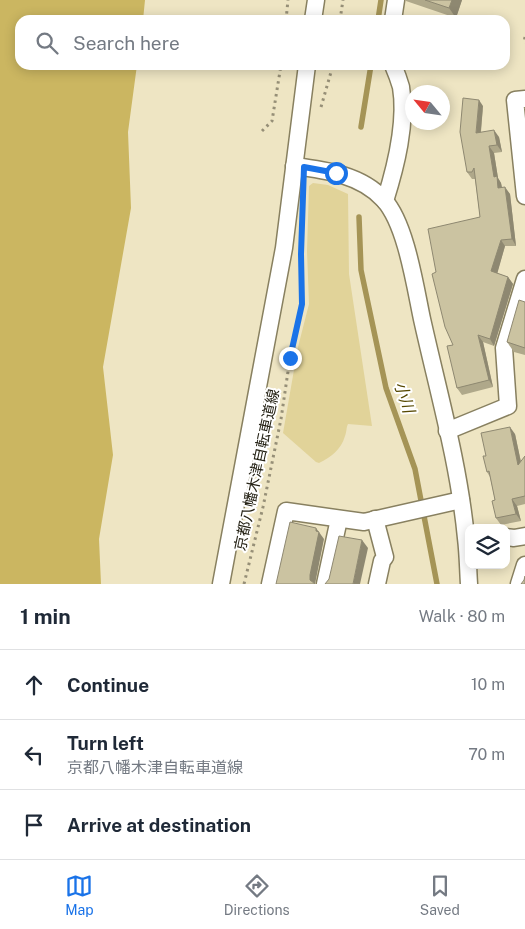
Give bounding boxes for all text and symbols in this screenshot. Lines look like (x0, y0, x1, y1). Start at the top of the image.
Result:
search box (15, 15, 510, 70)
icon: search (33, 29, 61, 57)
text: Search here (73, 32, 180, 54)
north arrow (405, 85, 450, 130)
route start (325, 162, 348, 185)
route end (279, 347, 302, 370)
water label: 小川 (391, 379, 419, 417)
street label: 京都八幡木津自転車道線 (231, 387, 282, 552)
map controls (465, 524, 510, 569)
button: layers (465, 524, 510, 569)
text: 1 min (20, 604, 71, 629)
text: Walk · 80 m (419, 607, 505, 626)
icon: ahead (20, 671, 48, 699)
text: Continue (67, 674, 149, 696)
text: 10 m (471, 675, 505, 694)
text: Turn left (67, 732, 144, 754)
icon: left (20, 741, 48, 769)
text: 70 m (468, 745, 505, 764)
text: 京都八幡木津自転車道線 (67, 758, 243, 777)
icon: arrive (20, 811, 48, 839)
text: Arrive at destination (67, 814, 251, 836)
tab: Map (65, 872, 94, 918)
tab: Directions (224, 872, 290, 918)
tab: Saved (420, 872, 460, 918)

